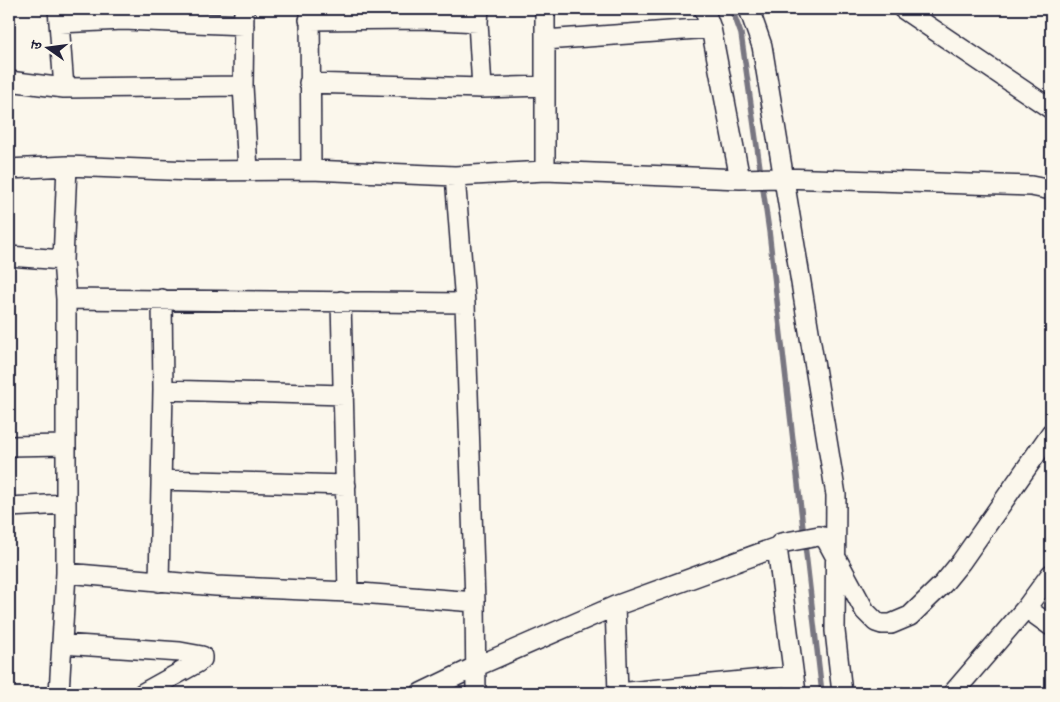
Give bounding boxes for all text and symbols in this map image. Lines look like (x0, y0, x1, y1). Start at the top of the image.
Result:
north arrow (22, 22, 72, 72)
text: उ (26, 38, 48, 53)

